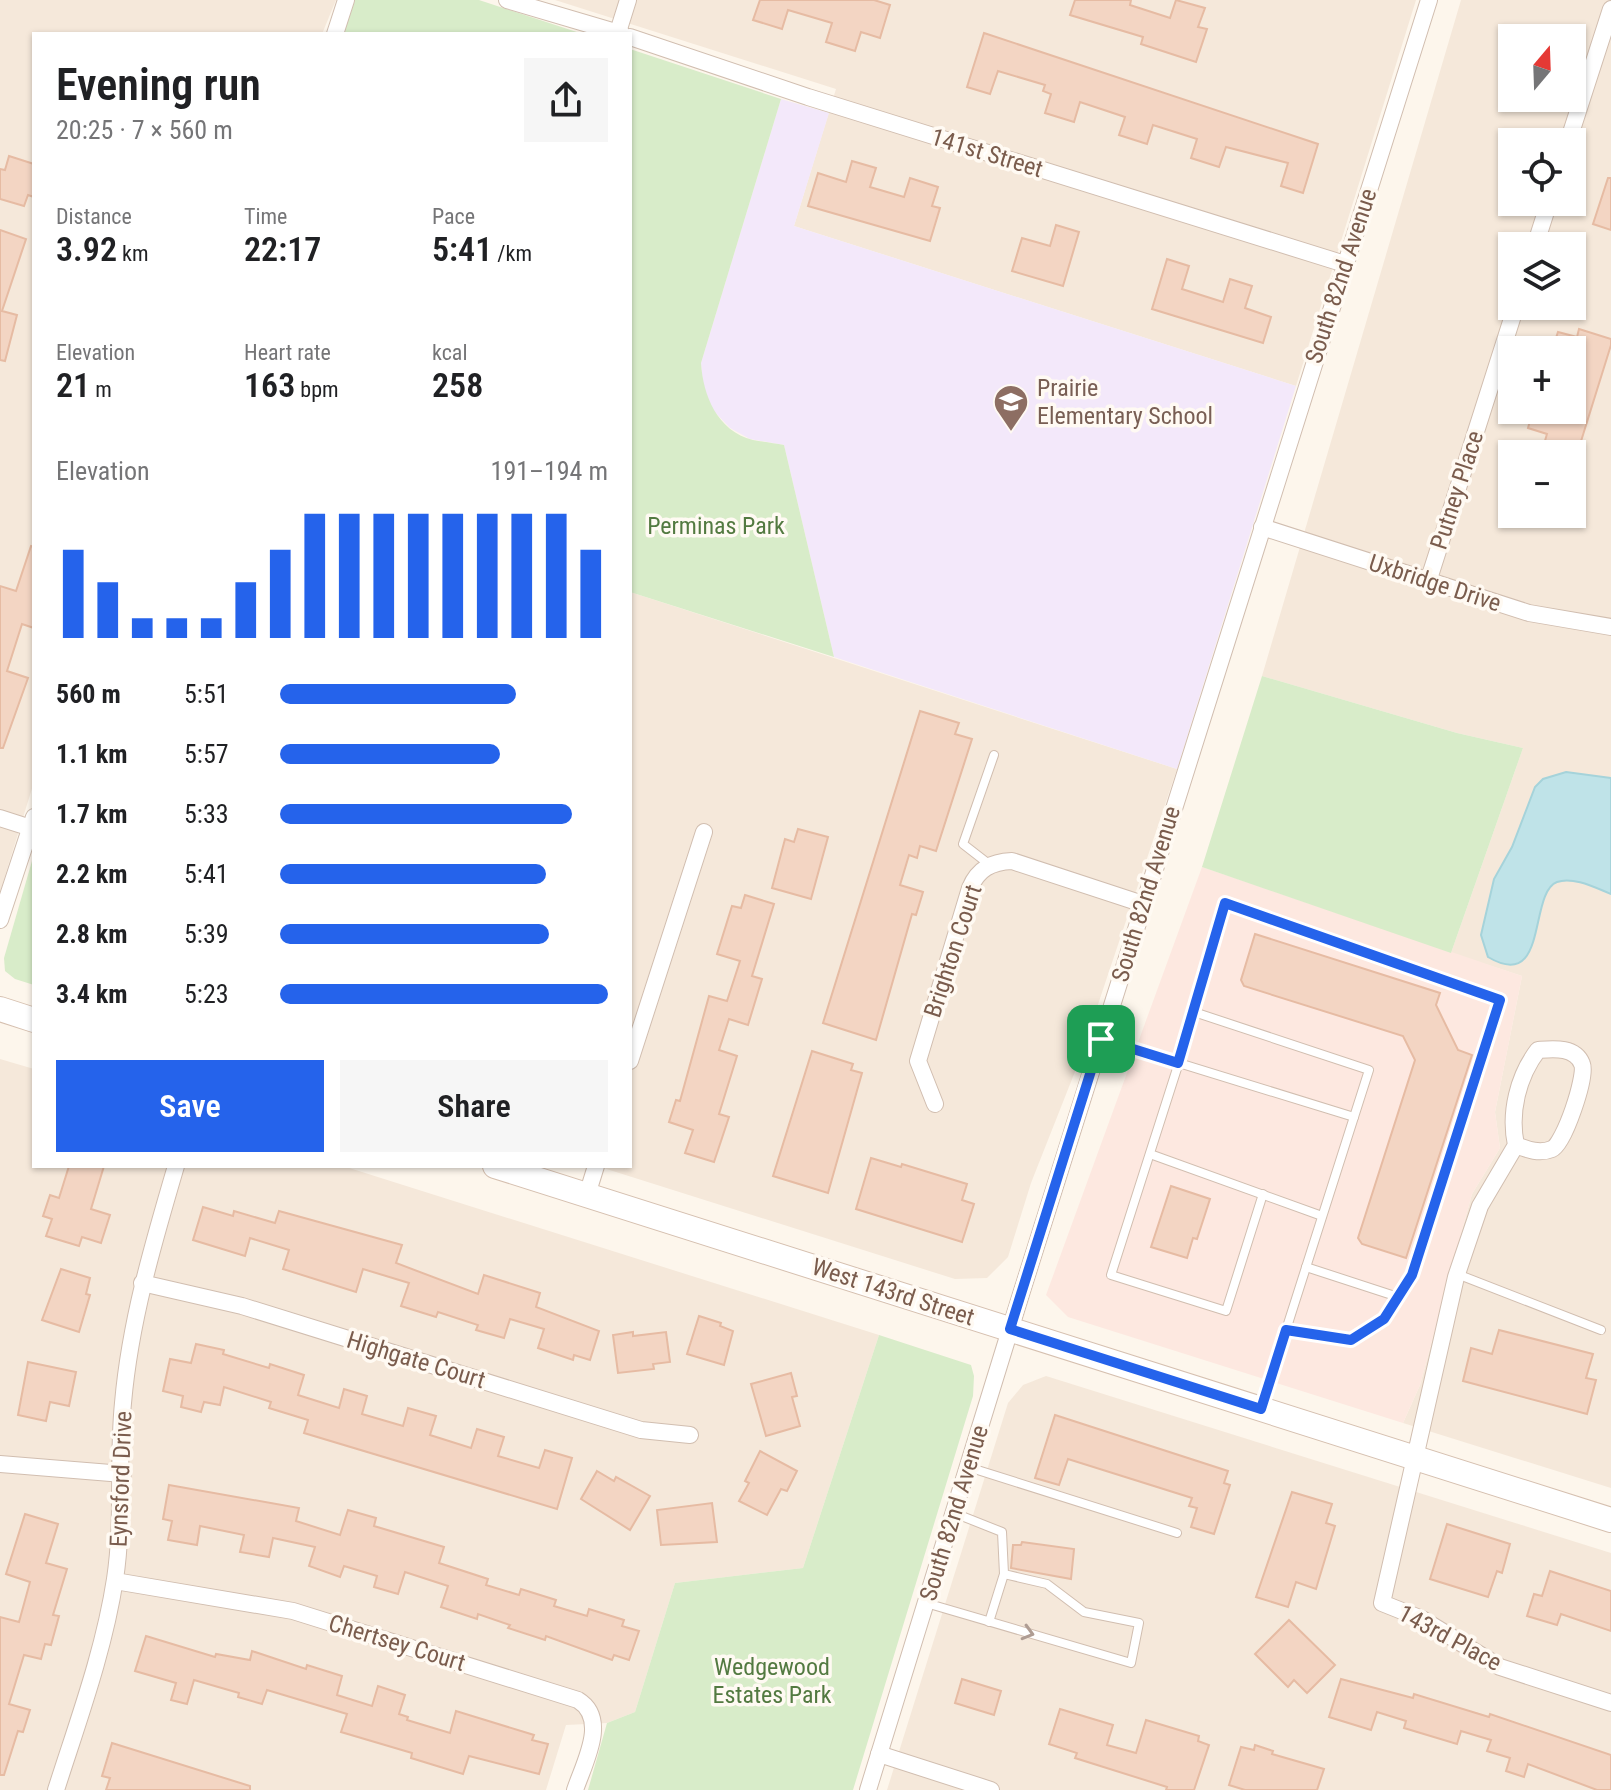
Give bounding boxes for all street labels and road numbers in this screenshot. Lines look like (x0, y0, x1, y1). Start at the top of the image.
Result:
street label: 141st Street (928, 123, 1046, 183)
street label: South 82nd Avenue (1300, 185, 1382, 367)
street label: Putney Place (1425, 427, 1489, 553)
street label: Uxbridge Drive (1365, 549, 1505, 617)
street label: South 82nd Avenue (1106, 803, 1186, 985)
street label: Brighton Court (918, 881, 988, 1021)
street label: West 143rd Street (808, 1253, 978, 1331)
street label: Highgate Court (343, 1326, 489, 1394)
street label: Eynsford Drive (105, 1410, 137, 1548)
street label: South 82nd Avenue (914, 1422, 994, 1604)
street label: 143rd Place (1394, 1599, 1506, 1677)
street label: Chertsey Court (325, 1609, 469, 1677)

